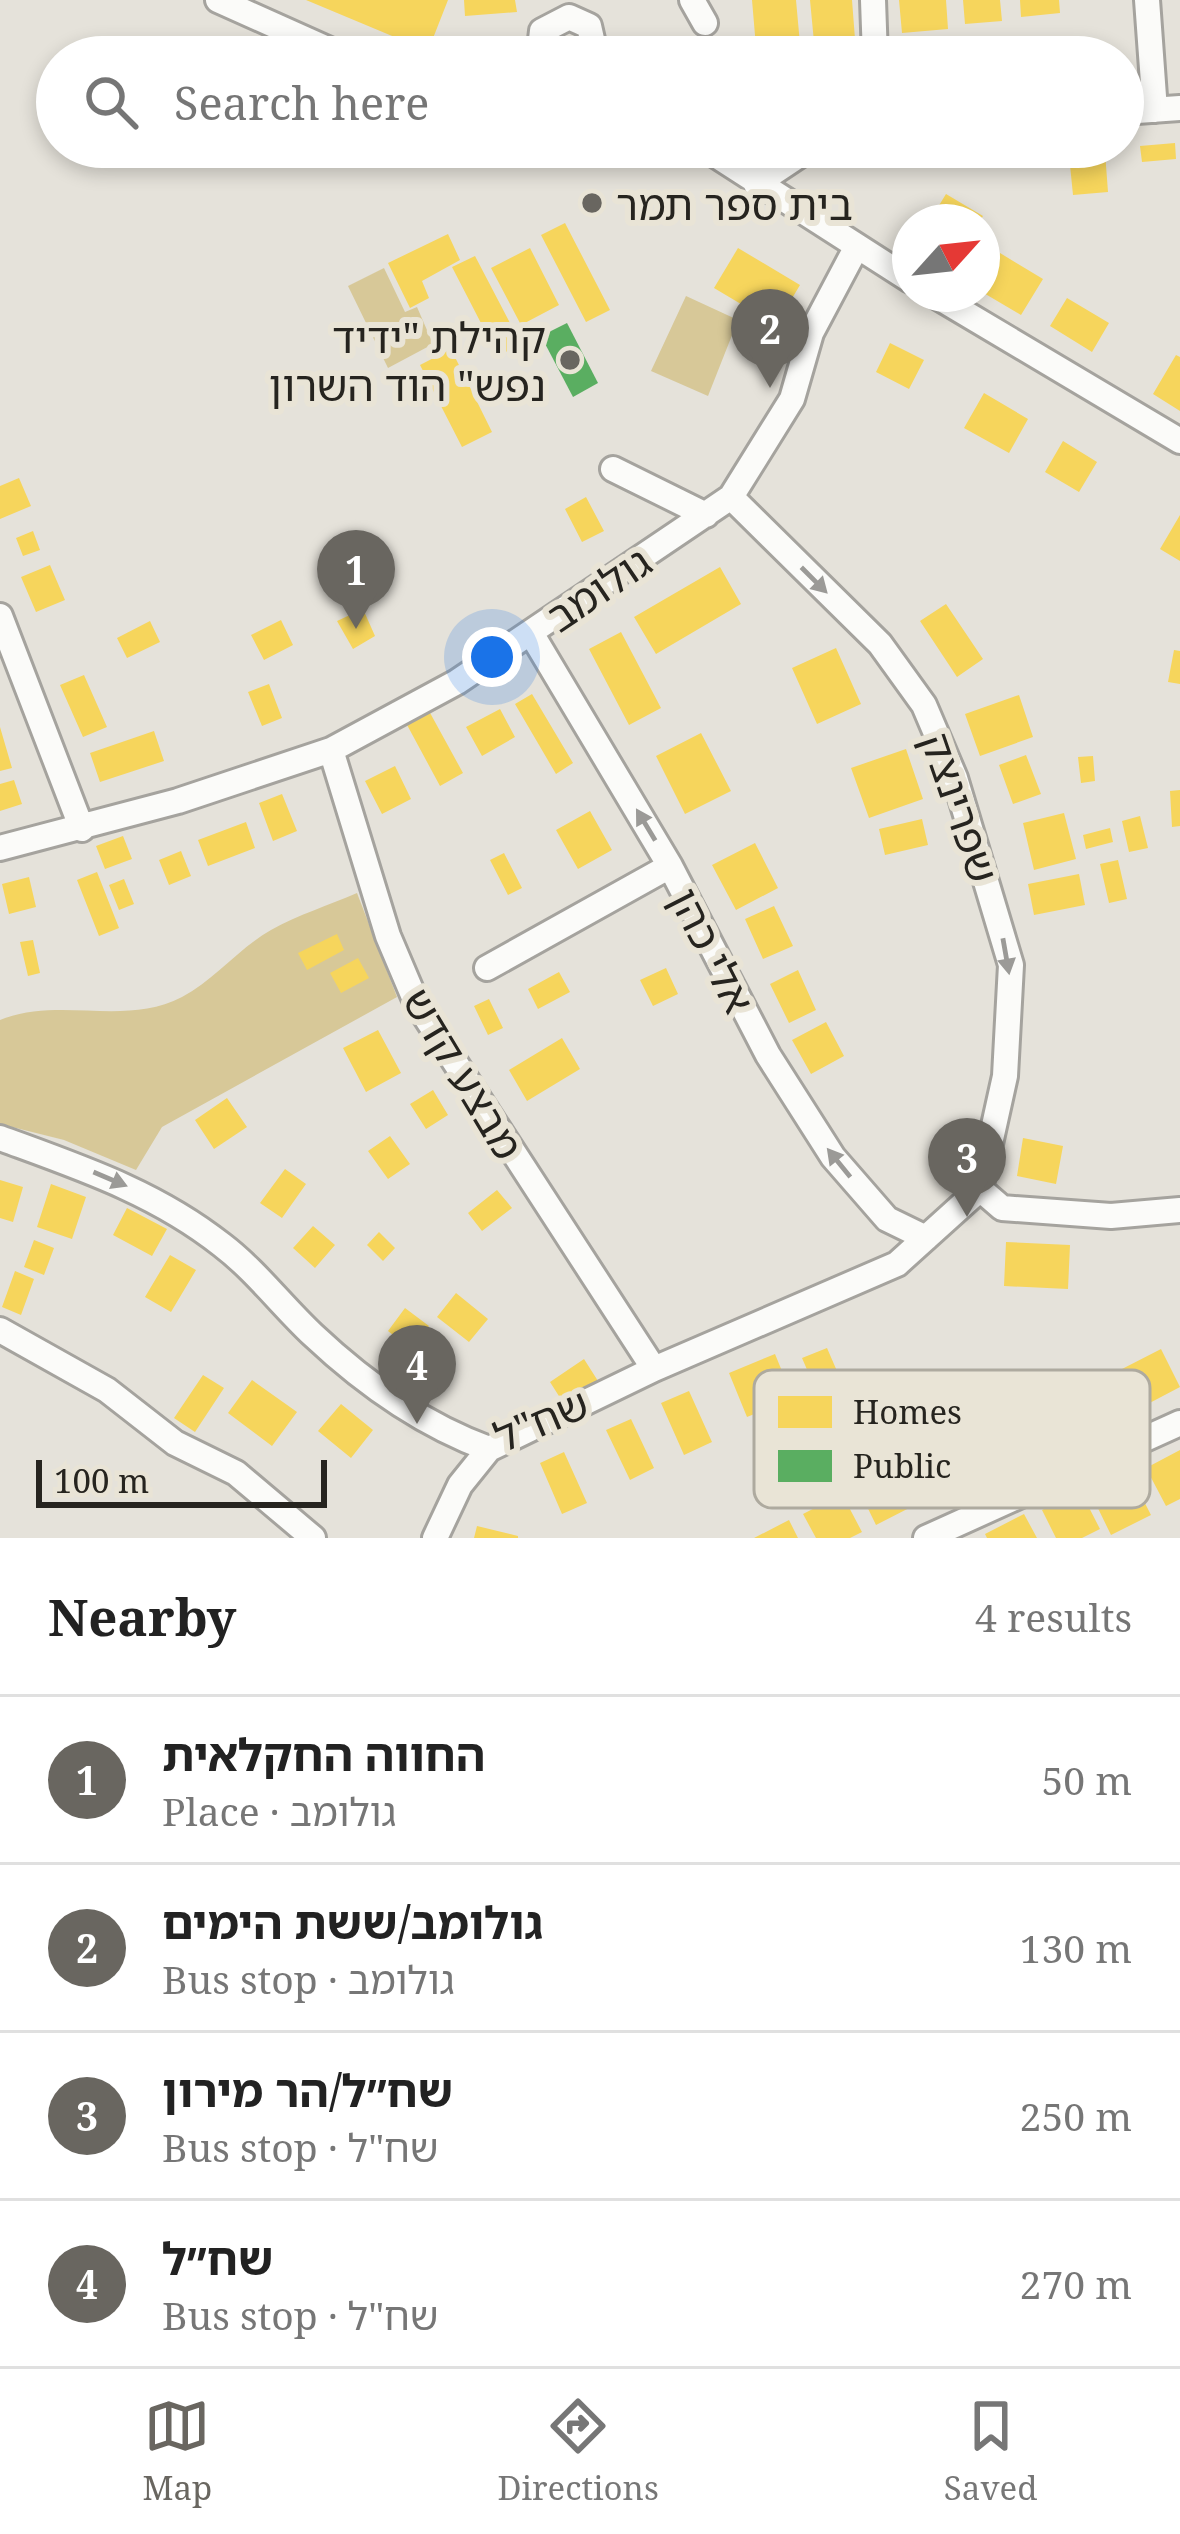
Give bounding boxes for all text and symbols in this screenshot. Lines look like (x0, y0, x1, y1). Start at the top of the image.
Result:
search box (36, 36, 1144, 168)
icon: search (78, 69, 144, 135)
text: Search here (174, 72, 429, 133)
place label: בית ספר תמר (616, 175, 853, 232)
marker: בית ספר תמר (579, 190, 605, 216)
north arrow (892, 204, 1000, 312)
pin: 2 (731, 289, 809, 388)
place label: קהילת "ידיד נפש" הוד השרון (269, 308, 546, 413)
marker: קהילת "ידיד נפש" הוד השרון (557, 347, 583, 373)
pin: 1 (317, 530, 395, 629)
street label: גולומב (535, 532, 661, 644)
one-way arrow (800, 566, 828, 594)
your location (462, 627, 522, 687)
street label: שפרינצק (909, 724, 1013, 890)
one-way arrow (636, 808, 657, 842)
street label: אלי כהן (657, 878, 769, 1022)
one-way arrow (998, 938, 1017, 975)
street label: מבצע קדש (390, 977, 538, 1169)
pin: 3 (928, 1118, 1006, 1217)
one-way arrow (827, 1147, 852, 1178)
one-way arrow (92, 1170, 128, 1189)
pin: 4 (378, 1325, 456, 1424)
legend (754, 1370, 1150, 1508)
street label: שח"ל (485, 1374, 597, 1464)
text: Homes (853, 1389, 962, 1434)
text: Public (853, 1443, 951, 1488)
scale bar (36, 1454, 327, 1507)
text: 100 m (54, 1458, 149, 1503)
text: Nearby (48, 1581, 236, 1651)
text: 4 results (975, 1590, 1132, 1643)
text: החווה החקלאית (162, 1723, 485, 1784)
text: 1 (76, 1753, 98, 1806)
text: 50 m (1041, 1753, 1132, 1806)
text: Place · גולומב (162, 1784, 396, 1837)
text: גולומב/ששת הימים (162, 1891, 543, 1952)
text: 2 (76, 1921, 98, 1974)
text: 130 m (1020, 1921, 1132, 1974)
text: Bus stop · גולומב (162, 1952, 454, 2005)
text: שח״ל/הר מירון (162, 2059, 453, 2120)
text: 3 (76, 2089, 98, 2142)
text: 250 m (1020, 2089, 1132, 2142)
text: Bus stop · שח"ל (162, 2120, 438, 2173)
text: שח״ל (162, 2227, 273, 2288)
text: 4 (76, 2257, 98, 2310)
text: 270 m (1020, 2257, 1132, 2310)
text: Bus stop · שח"ל (162, 2288, 438, 2341)
tab: Map (143, 2393, 212, 2510)
tab: Directions (497, 2393, 659, 2510)
tab: Saved (944, 2393, 1037, 2510)

